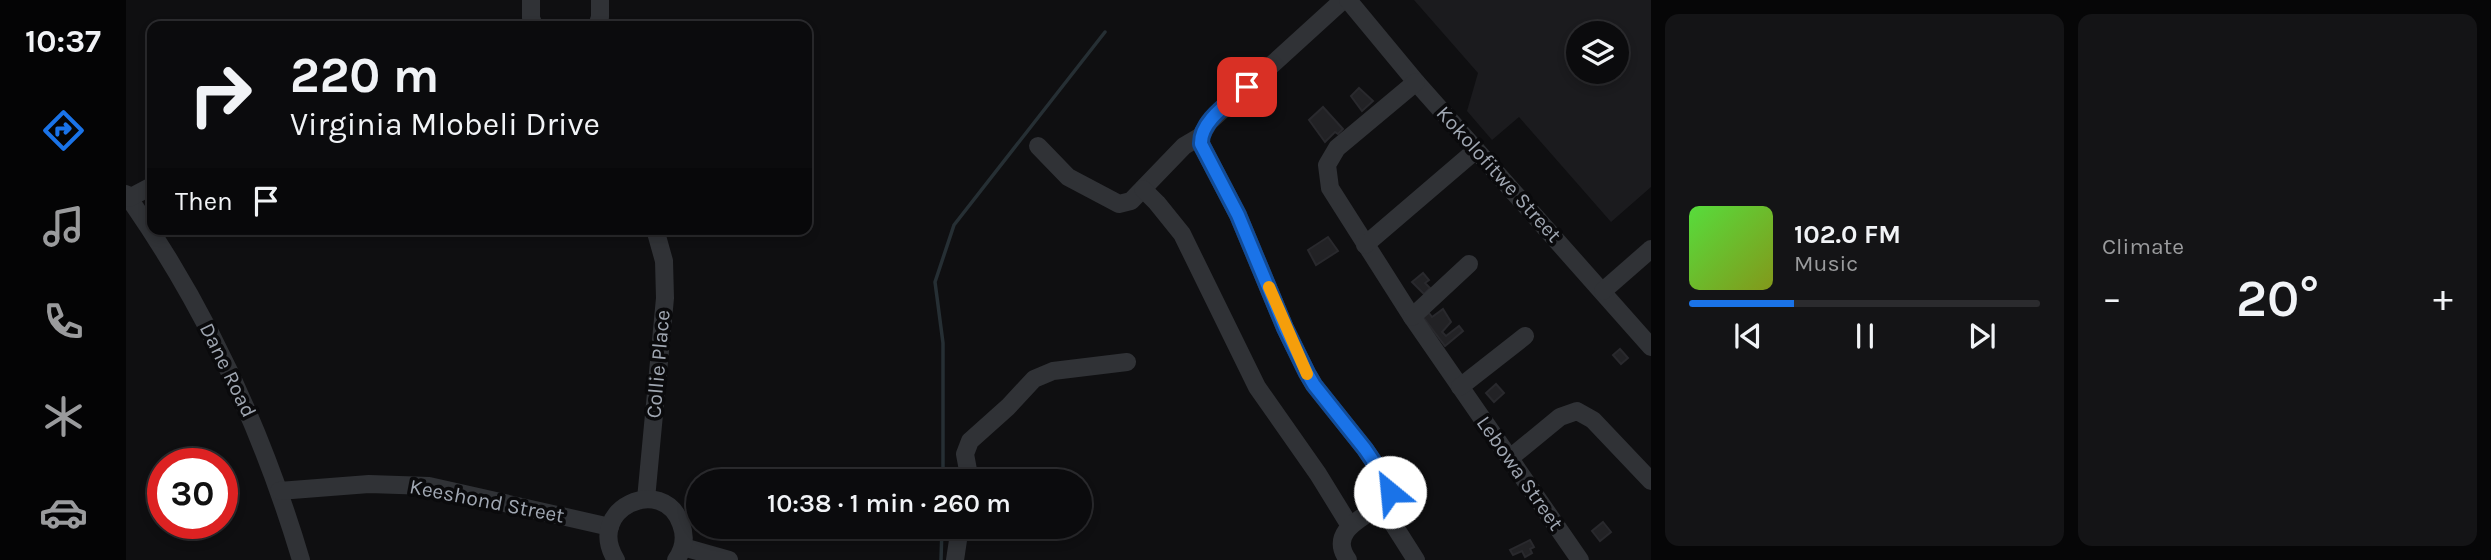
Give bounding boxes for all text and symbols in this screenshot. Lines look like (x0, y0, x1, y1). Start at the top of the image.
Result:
map controls (1566, 21, 1629, 84)
button: layers (1566, 21, 1629, 84)
text: 10:37 (25, 23, 101, 60)
text: 220 m (290, 47, 439, 104)
icon: right (175, 49, 266, 140)
pin (1217, 57, 1277, 117)
icon: arrive (1228, 68, 1266, 106)
street label: Kokolofitwe Street (1432, 101, 1566, 247)
icon: directions (39, 106, 88, 155)
text: Virginia Mlobeli Drive (290, 106, 600, 143)
icon: arrive (247, 182, 285, 220)
text: Then (175, 186, 233, 217)
icon: music (39, 202, 88, 251)
text: 102.0 FM (1794, 219, 1901, 250)
text: Climate (2102, 233, 2184, 260)
text: Music (1794, 250, 1858, 277)
text: 20° (2236, 268, 2319, 329)
text: − (2102, 276, 2122, 321)
text: + (2433, 276, 2453, 321)
icon: phone (39, 297, 88, 346)
street label: Collie Place (641, 309, 675, 419)
icon: previous (1729, 317, 1767, 355)
icon: pause (1846, 317, 1884, 355)
icon: next (1963, 317, 2001, 355)
street label: Dane Road (195, 319, 261, 421)
icon: climate (39, 392, 88, 441)
street label: Lebowa Street (1472, 411, 1568, 535)
speed limit sign: 30 (147, 448, 238, 539)
position arrow (1353, 455, 1427, 529)
street label: Keeshond Street (408, 474, 567, 528)
icon: car (39, 488, 88, 537)
text: 10:38 · 1 min · 260 m (767, 488, 1011, 519)

